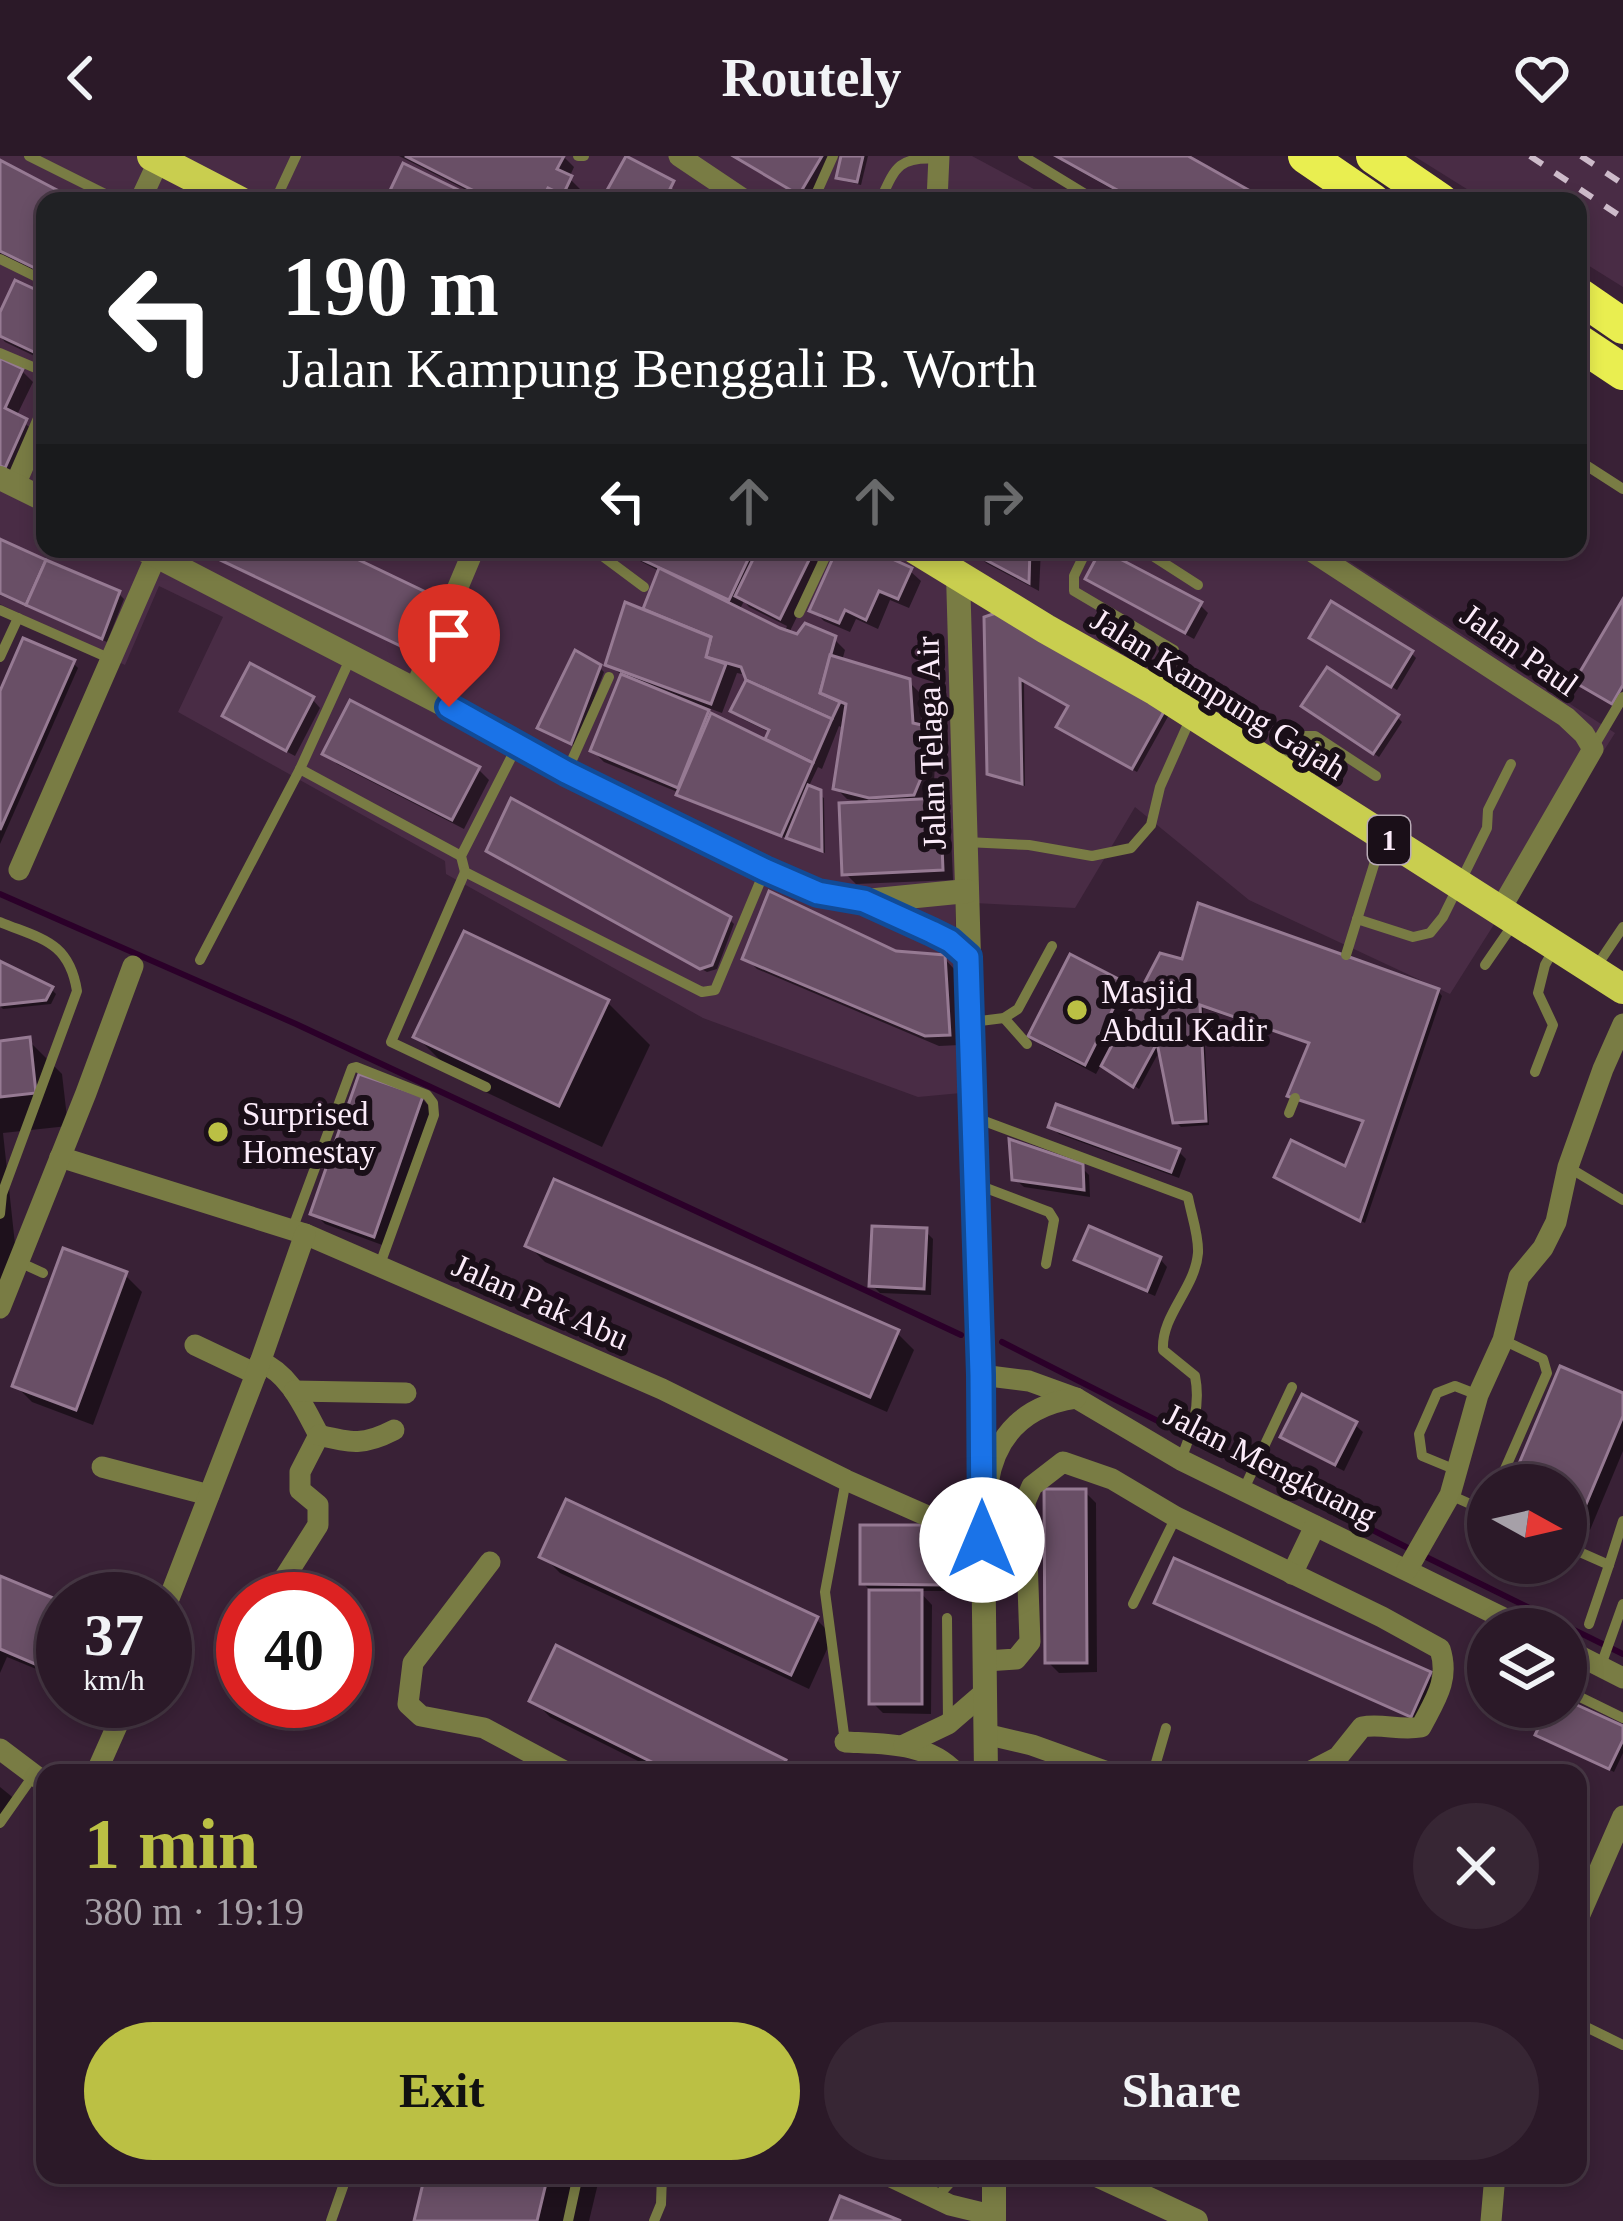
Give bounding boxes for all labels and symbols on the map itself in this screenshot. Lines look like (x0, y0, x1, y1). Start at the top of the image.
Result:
pin (398, 584, 500, 707)
street label: Jalan Paul (1454, 596, 1585, 703)
street label: Jalan Kampung Gajah (1085, 601, 1353, 787)
street label: Jalan Telaga Air (909, 636, 953, 850)
road number: 1 (1368, 816, 1410, 864)
place label: Masjid Abdul Kadir (1101, 974, 1267, 1048)
marker: Masjid Abdul Kadir (1064, 997, 1090, 1023)
place label: Surprised Homestay (242, 1096, 376, 1170)
marker: Surprised Homestay (205, 1119, 231, 1145)
street label: Jalan Pak Abu (447, 1247, 634, 1357)
street label: Jalan Mengkuang (1158, 1396, 1383, 1534)
north arrow (1467, 1464, 1587, 1584)
position arrow (919, 1477, 1045, 1603)
speed limit sign: 40 (216, 1572, 372, 1728)

